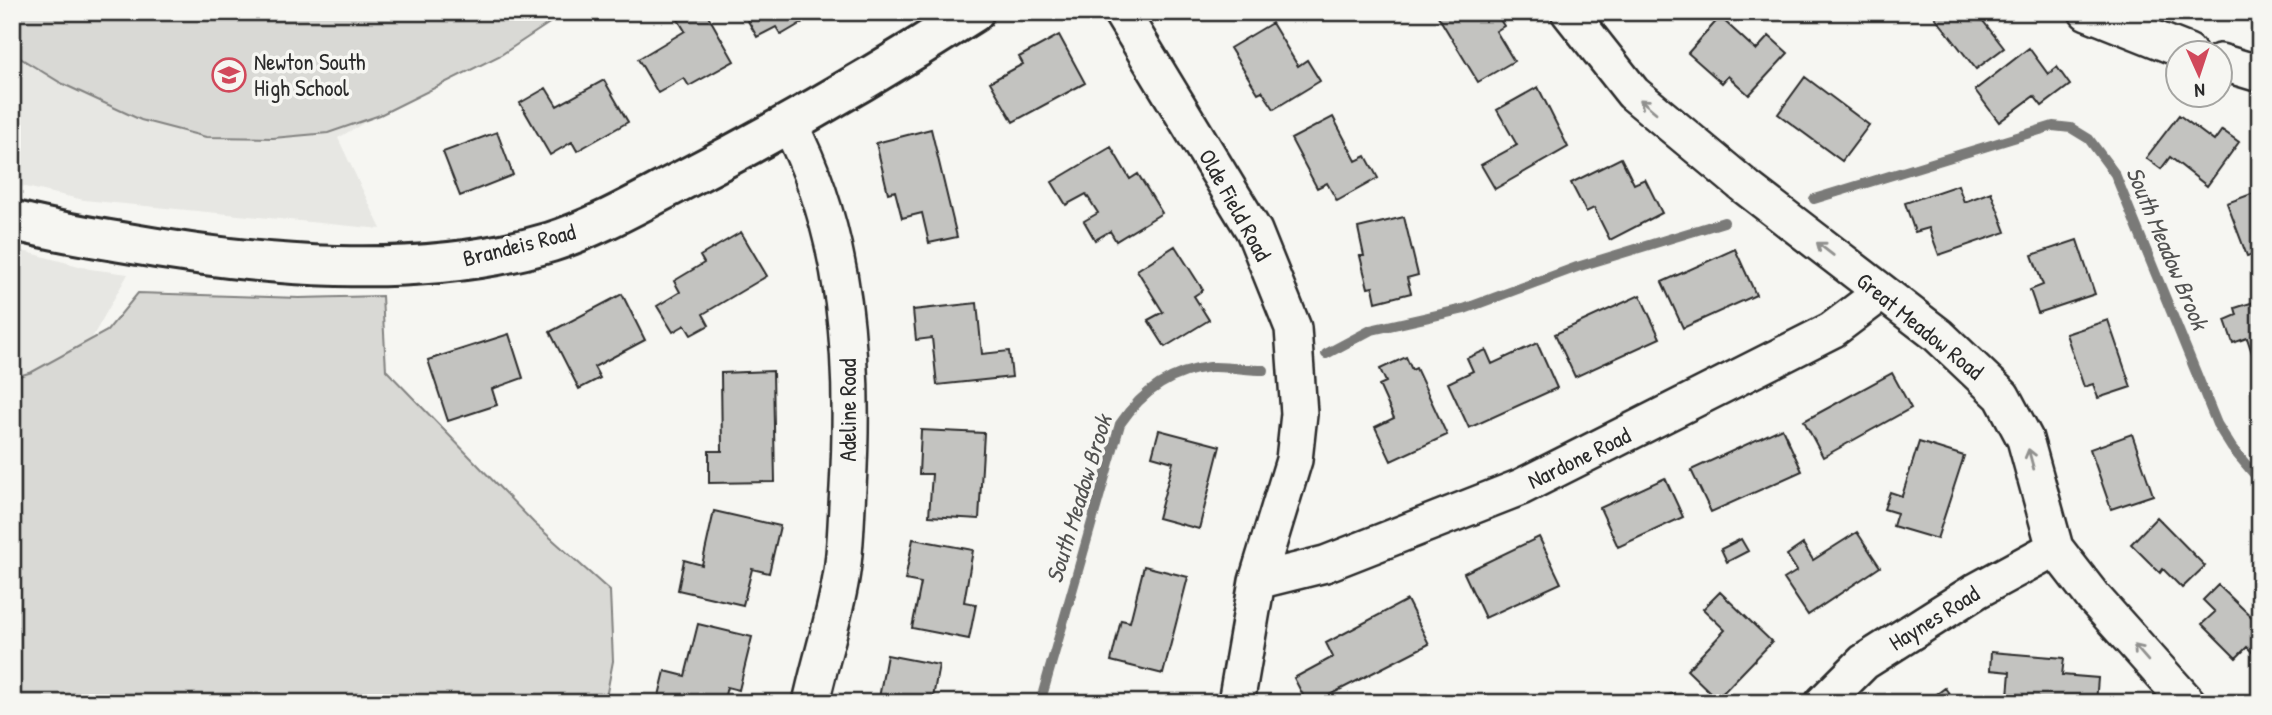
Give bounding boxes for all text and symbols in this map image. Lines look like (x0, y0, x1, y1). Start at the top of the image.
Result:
north arrow (2164, 38, 2234, 108)
place label: Newton South High School (254, 46, 366, 103)
school or university icon: Newton South High School (210, 56, 248, 94)
text: N (2194, 78, 2206, 104)
one-way arrow (1639, 98, 1657, 114)
street label: Olde Field Road (1192, 143, 1279, 266)
water label: South Meadow Brook (2119, 161, 2217, 336)
street label: Brandeis Road (459, 216, 578, 273)
one-way arrow (1816, 241, 1834, 256)
street label: Great Meadow Road (1850, 265, 1990, 386)
street label: Adeline Road (832, 358, 863, 462)
water label: South Meadow Brook (1037, 409, 1119, 586)
street label: Nardone Road (1522, 419, 1635, 496)
one-way arrow (2024, 449, 2037, 471)
street label: Haynes Road (1883, 578, 1985, 657)
one-way arrow (2133, 644, 2149, 662)

